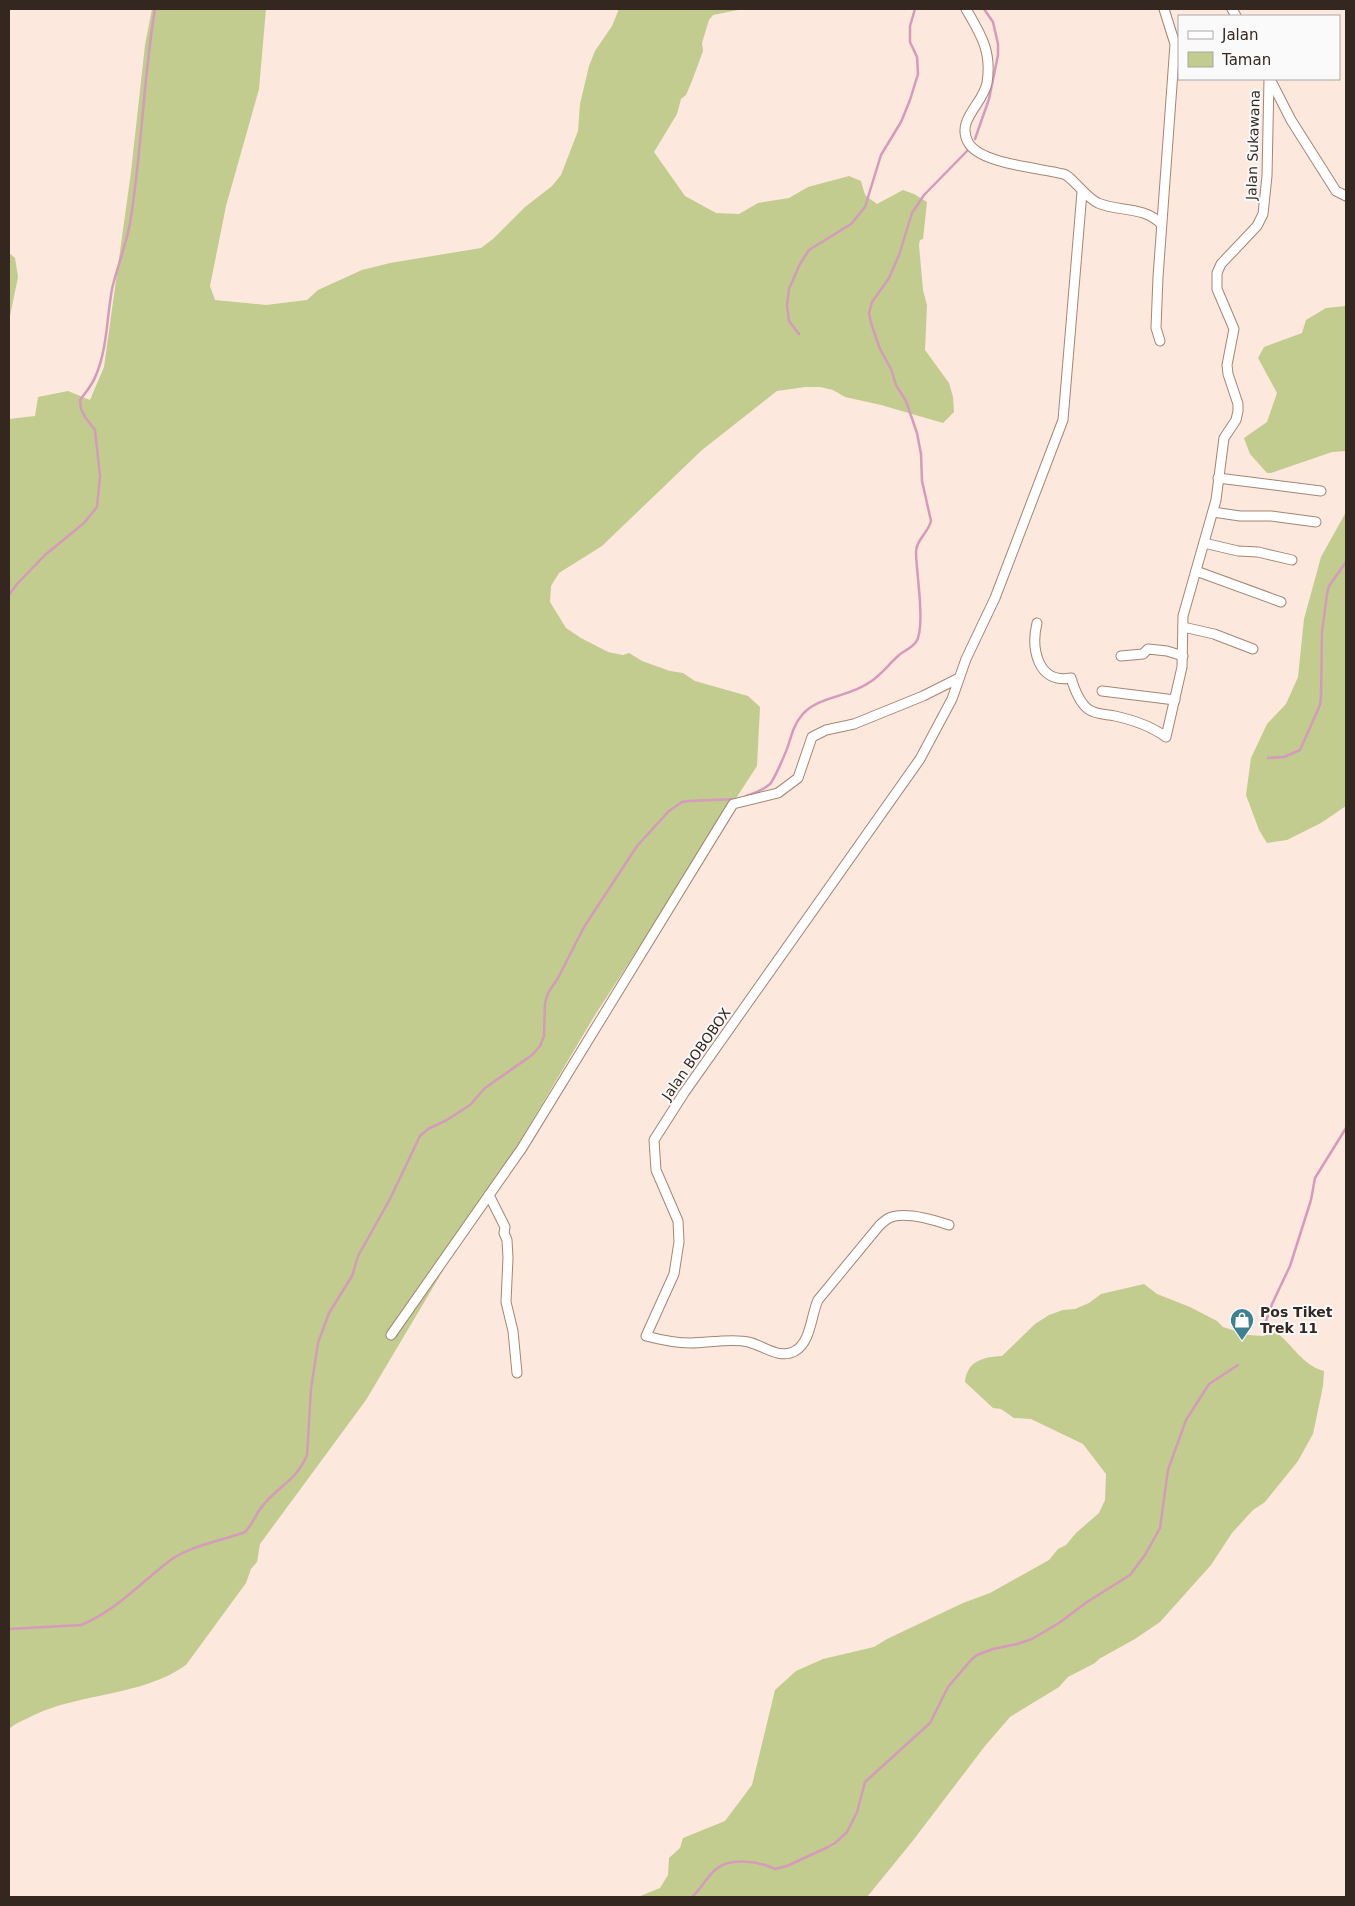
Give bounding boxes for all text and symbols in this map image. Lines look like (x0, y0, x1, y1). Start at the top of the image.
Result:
legend (1178, 15, 1340, 80)
text: Jalan (1221, 26, 1258, 44)
text: Taman (1221, 51, 1271, 69)
street label: Jalan Sukawana (1243, 90, 1263, 201)
street label: Jalan BOBOBOX (658, 1005, 734, 1104)
place label: Pos Tiket Trek 11 (1260, 1304, 1333, 1336)
shop icon: Pos Tiket Trek 11 (1229, 1307, 1255, 1341)

